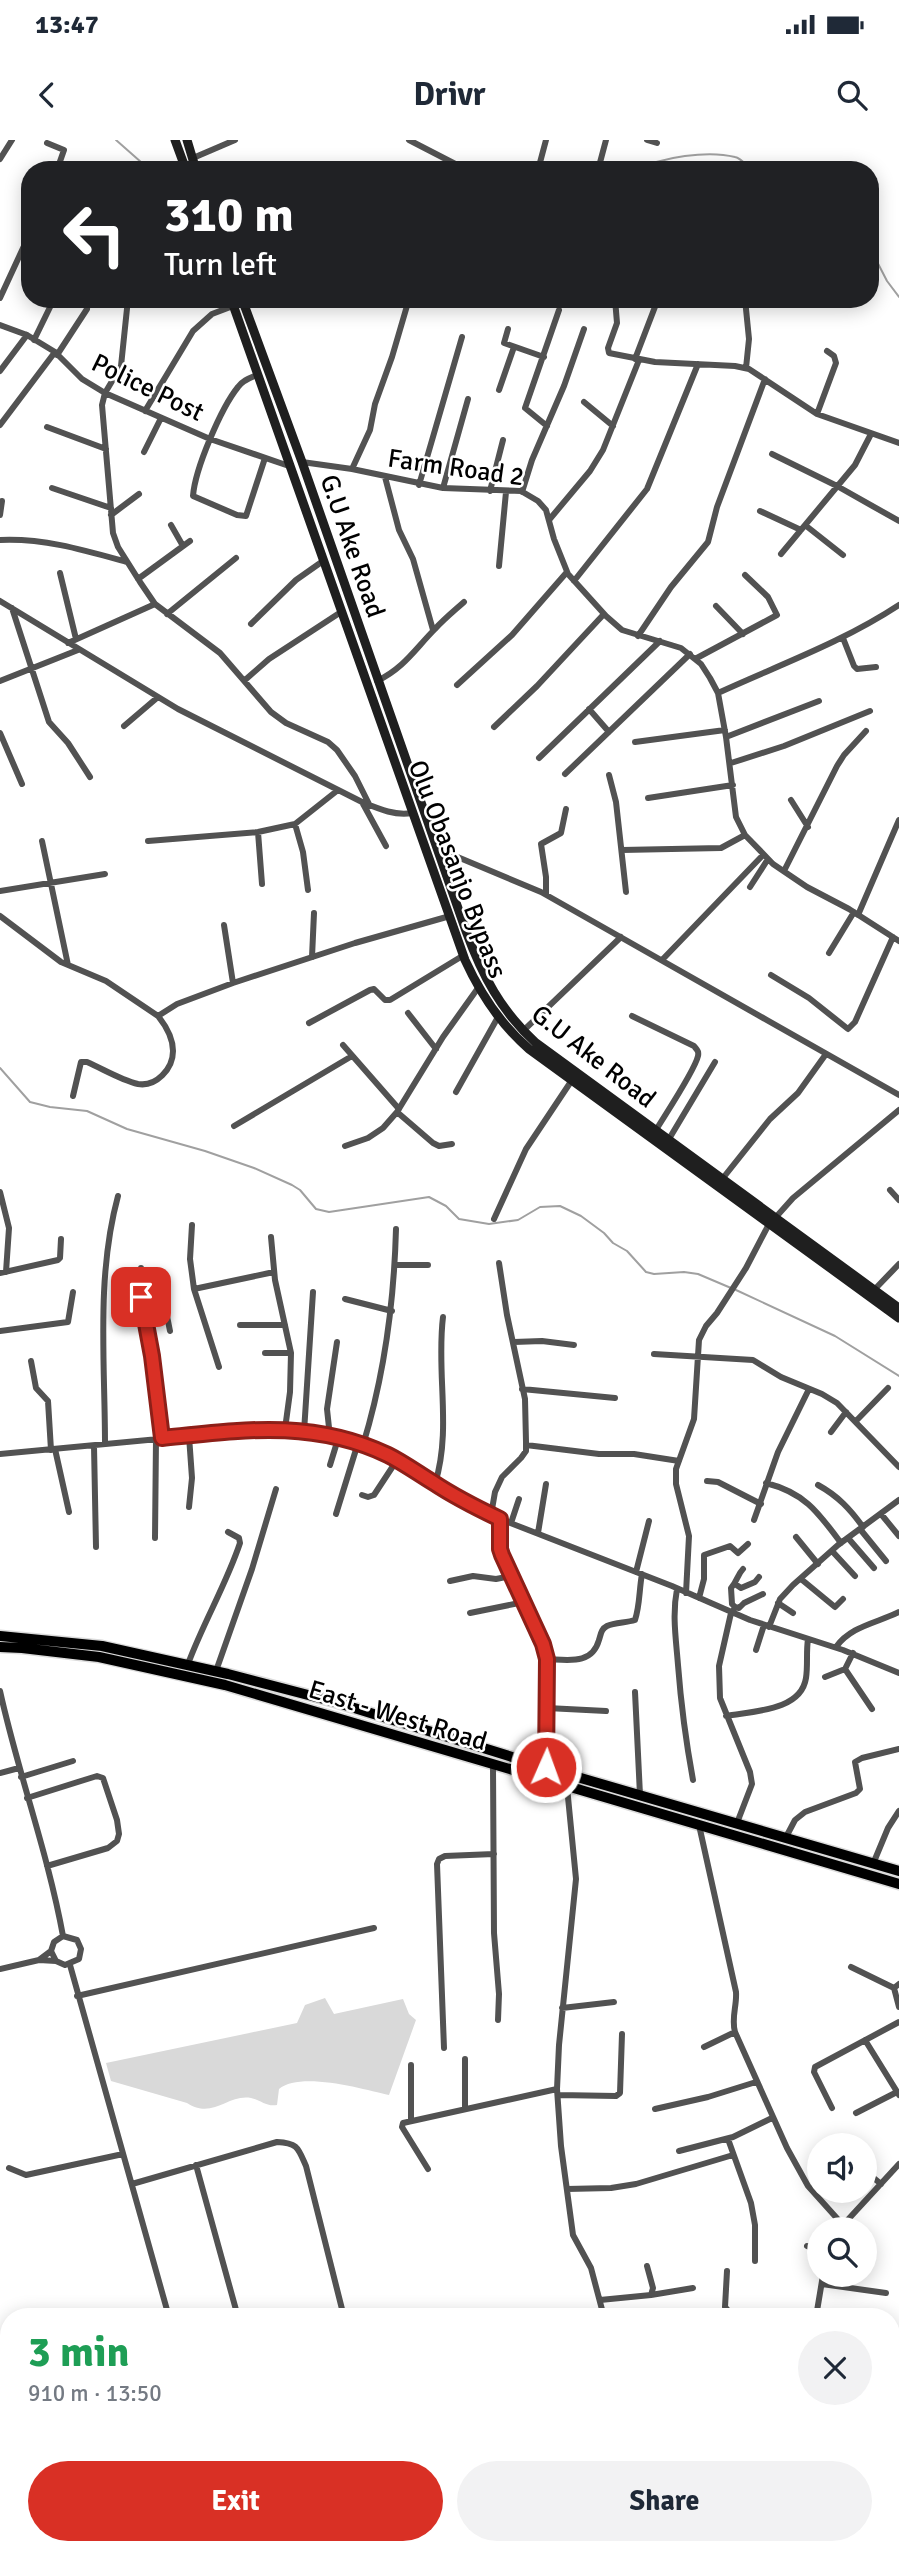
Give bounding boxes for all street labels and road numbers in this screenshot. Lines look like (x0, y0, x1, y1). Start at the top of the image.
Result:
street label: Police Post (86, 347, 209, 429)
street label: Farm Road 2 (386, 443, 526, 493)
street label: G.U Ake Road (313, 471, 391, 622)
street label: Olu Obasanjo Bypass (401, 756, 513, 983)
street label: G.U Ake Road (525, 998, 662, 1115)
street label: East - West Road (305, 1674, 491, 1758)

